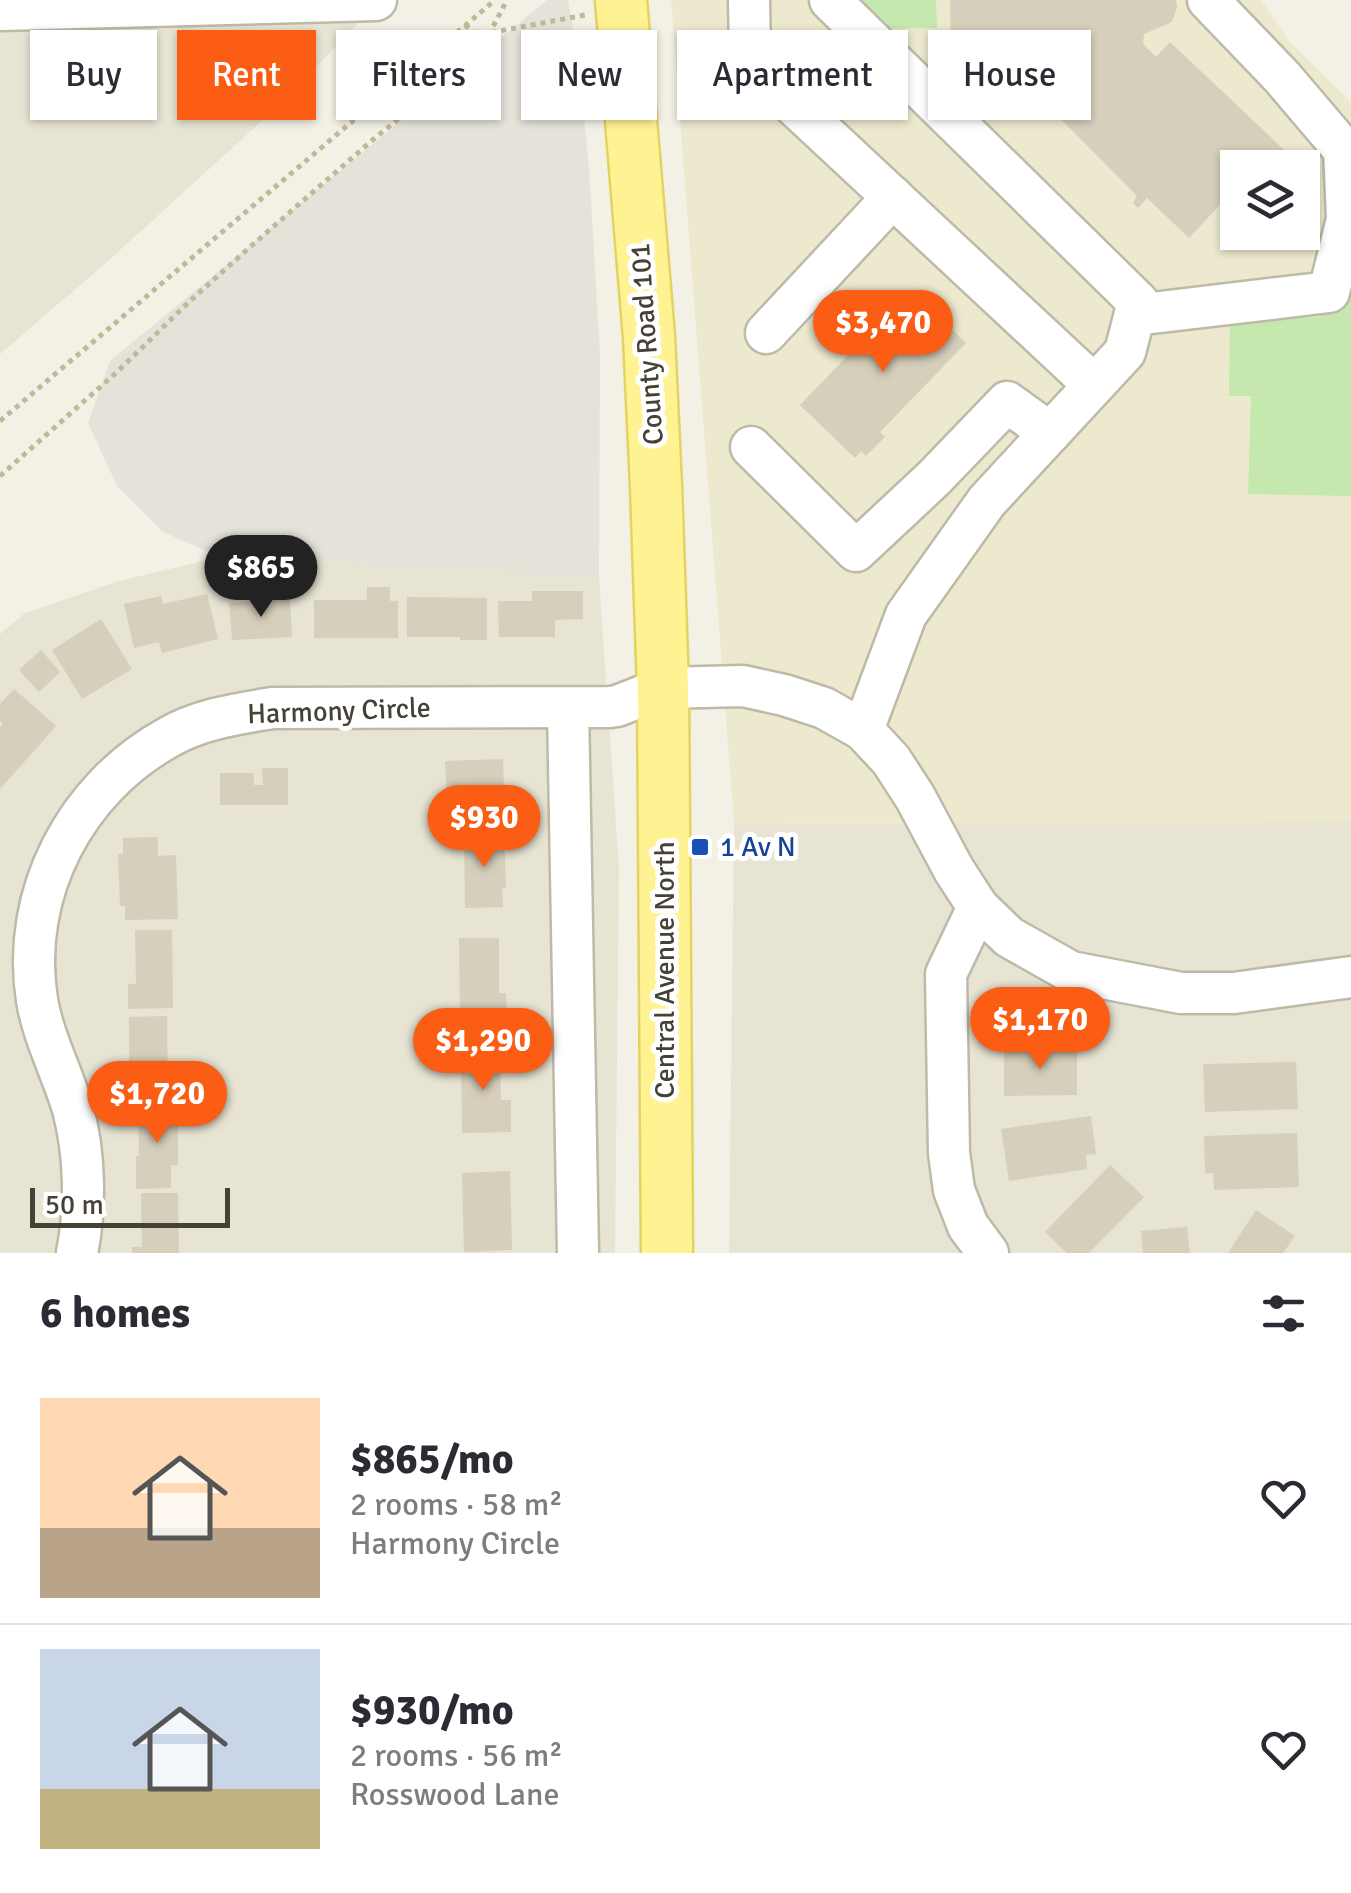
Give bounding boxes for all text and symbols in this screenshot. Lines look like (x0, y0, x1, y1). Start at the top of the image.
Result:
chip: Buy (30, 30, 157, 120)
chip: Rent (177, 30, 316, 120)
chip: Filters (336, 30, 501, 120)
chip: New (521, 30, 657, 120)
chip: Apartment (677, 30, 908, 120)
chip: House (928, 30, 1091, 120)
map controls (1220, 150, 1320, 250)
button: layers (1220, 150, 1320, 250)
street label: County Road 101 (623, 242, 671, 446)
pin: $3,470 (802, 290, 964, 375)
text: $3,470 (835, 303, 931, 342)
pin: $865 (202, 535, 320, 620)
text: $865 (226, 548, 296, 587)
street label: Harmony Circle (247, 691, 431, 731)
pin: $930 (425, 785, 543, 870)
text: $930 (449, 798, 519, 837)
place label: 1 Av N (720, 830, 796, 864)
marker: 1 Av N (689, 836, 711, 858)
street label: Central Avenue North (648, 841, 682, 1099)
pin: $1,170 (959, 987, 1121, 1072)
text: $1,170 (992, 1000, 1088, 1039)
pin: $1,290 (402, 1008, 564, 1093)
text: $1,290 (435, 1021, 531, 1060)
pin: $1,720 (76, 1061, 238, 1146)
text: $1,720 (109, 1074, 205, 1113)
scale bar (30, 1183, 230, 1228)
text: 50 m (45, 1188, 104, 1222)
icon: filters (1256, 1286, 1311, 1341)
text: 6 homes (40, 1288, 190, 1339)
text: $865/mo (350, 1434, 514, 1485)
icon: home (120, 1438, 240, 1558)
icon: heart (1256, 1471, 1311, 1526)
text: 2 rooms · 58 m² (350, 1485, 563, 1524)
text: Harmony Circle (350, 1524, 560, 1563)
text: $930/mo (350, 1685, 514, 1736)
icon: home (120, 1689, 240, 1809)
icon: heart (1256, 1722, 1311, 1777)
text: 2 rooms · 56 m² (350, 1736, 563, 1775)
text: Rosswood Lane (350, 1775, 559, 1814)

